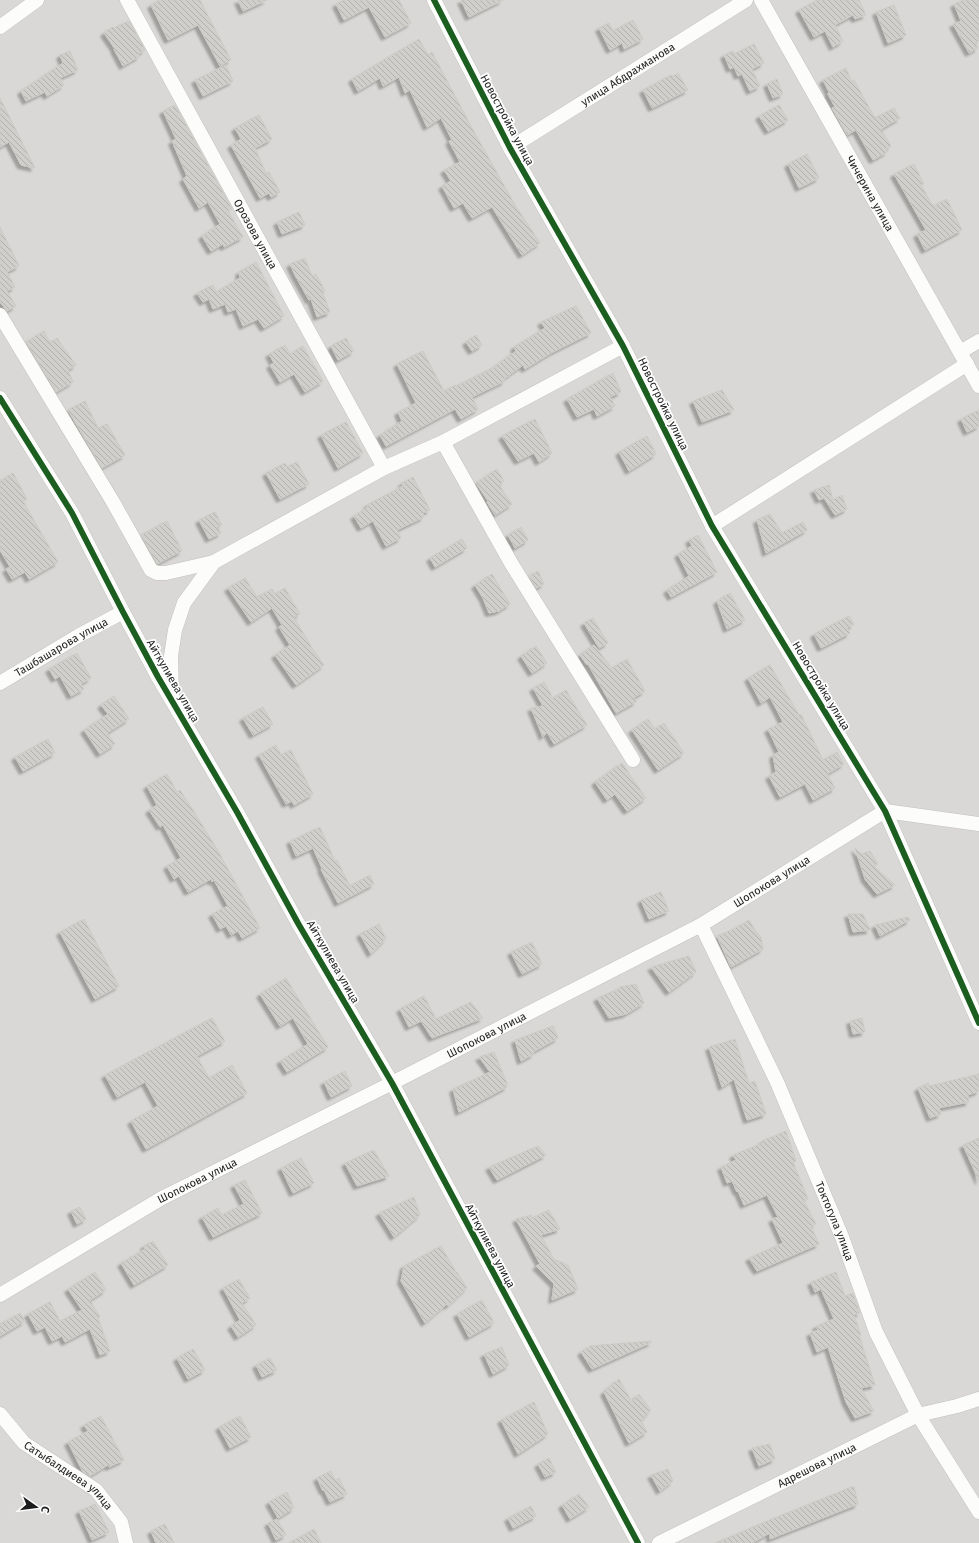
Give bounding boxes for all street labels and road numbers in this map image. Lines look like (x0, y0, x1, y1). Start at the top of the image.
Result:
street label: улица Абдрахманова (578, 40, 677, 108)
street label: Новостройка улица (477, 72, 537, 168)
street label: Чичерина улица (844, 153, 897, 233)
street label: Орозова улица (231, 197, 280, 271)
street label: Новостройка улица (635, 356, 691, 452)
street label: Ташбашарова улица (12, 615, 110, 679)
street label: Айткулиева улица (144, 637, 202, 725)
street label: Новостройка улица (789, 639, 853, 733)
street label: Шопокова улица (731, 853, 812, 910)
street label: Айткулиева улица (304, 918, 362, 1006)
street label: Шопокова улица (445, 1009, 528, 1060)
street label: Шопокова улица (155, 1155, 239, 1206)
street label: Токтогула улица (813, 1179, 856, 1262)
street label: Айткулиева улица (462, 1202, 518, 1290)
street label: Сатыбалдиева улица (20, 1438, 114, 1514)
street label: Адрешова улица (775, 1440, 858, 1490)

